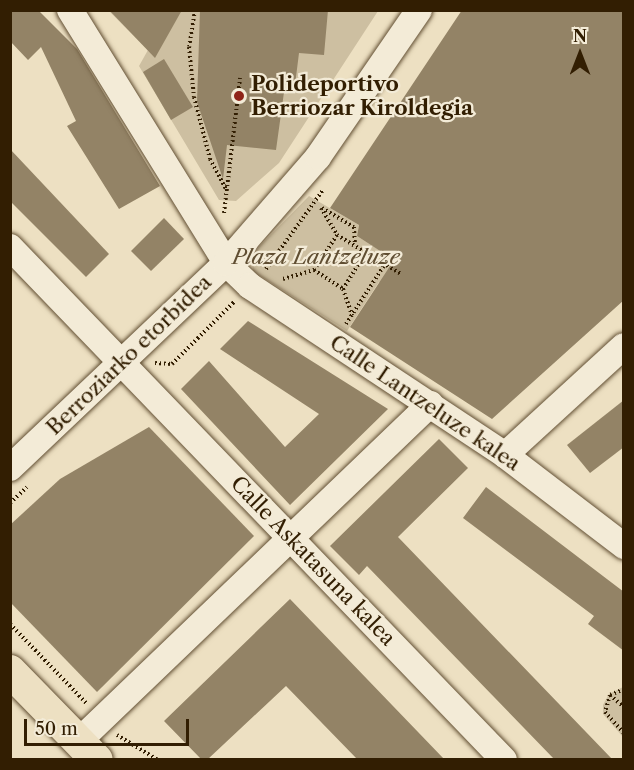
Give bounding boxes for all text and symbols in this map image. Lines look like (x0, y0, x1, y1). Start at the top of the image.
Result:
north arrow (550, 24, 610, 84)
text: N (573, 26, 587, 46)
place label: Polideportivo Berriozar Kiroldegia (251, 71, 473, 121)
marker: Polideportivo Berriozar Kiroldegia (232, 89, 246, 103)
park label: Plaza Lantzeluze (232, 244, 400, 270)
street label: Berroziarko etorbidea (41, 270, 217, 440)
street label: Calle Lantzeluze kalea (325, 330, 525, 476)
street label: Calle Askatasuna kalea (225, 471, 401, 651)
scale bar (27, 707, 192, 745)
text: 50 m (35, 718, 78, 740)

